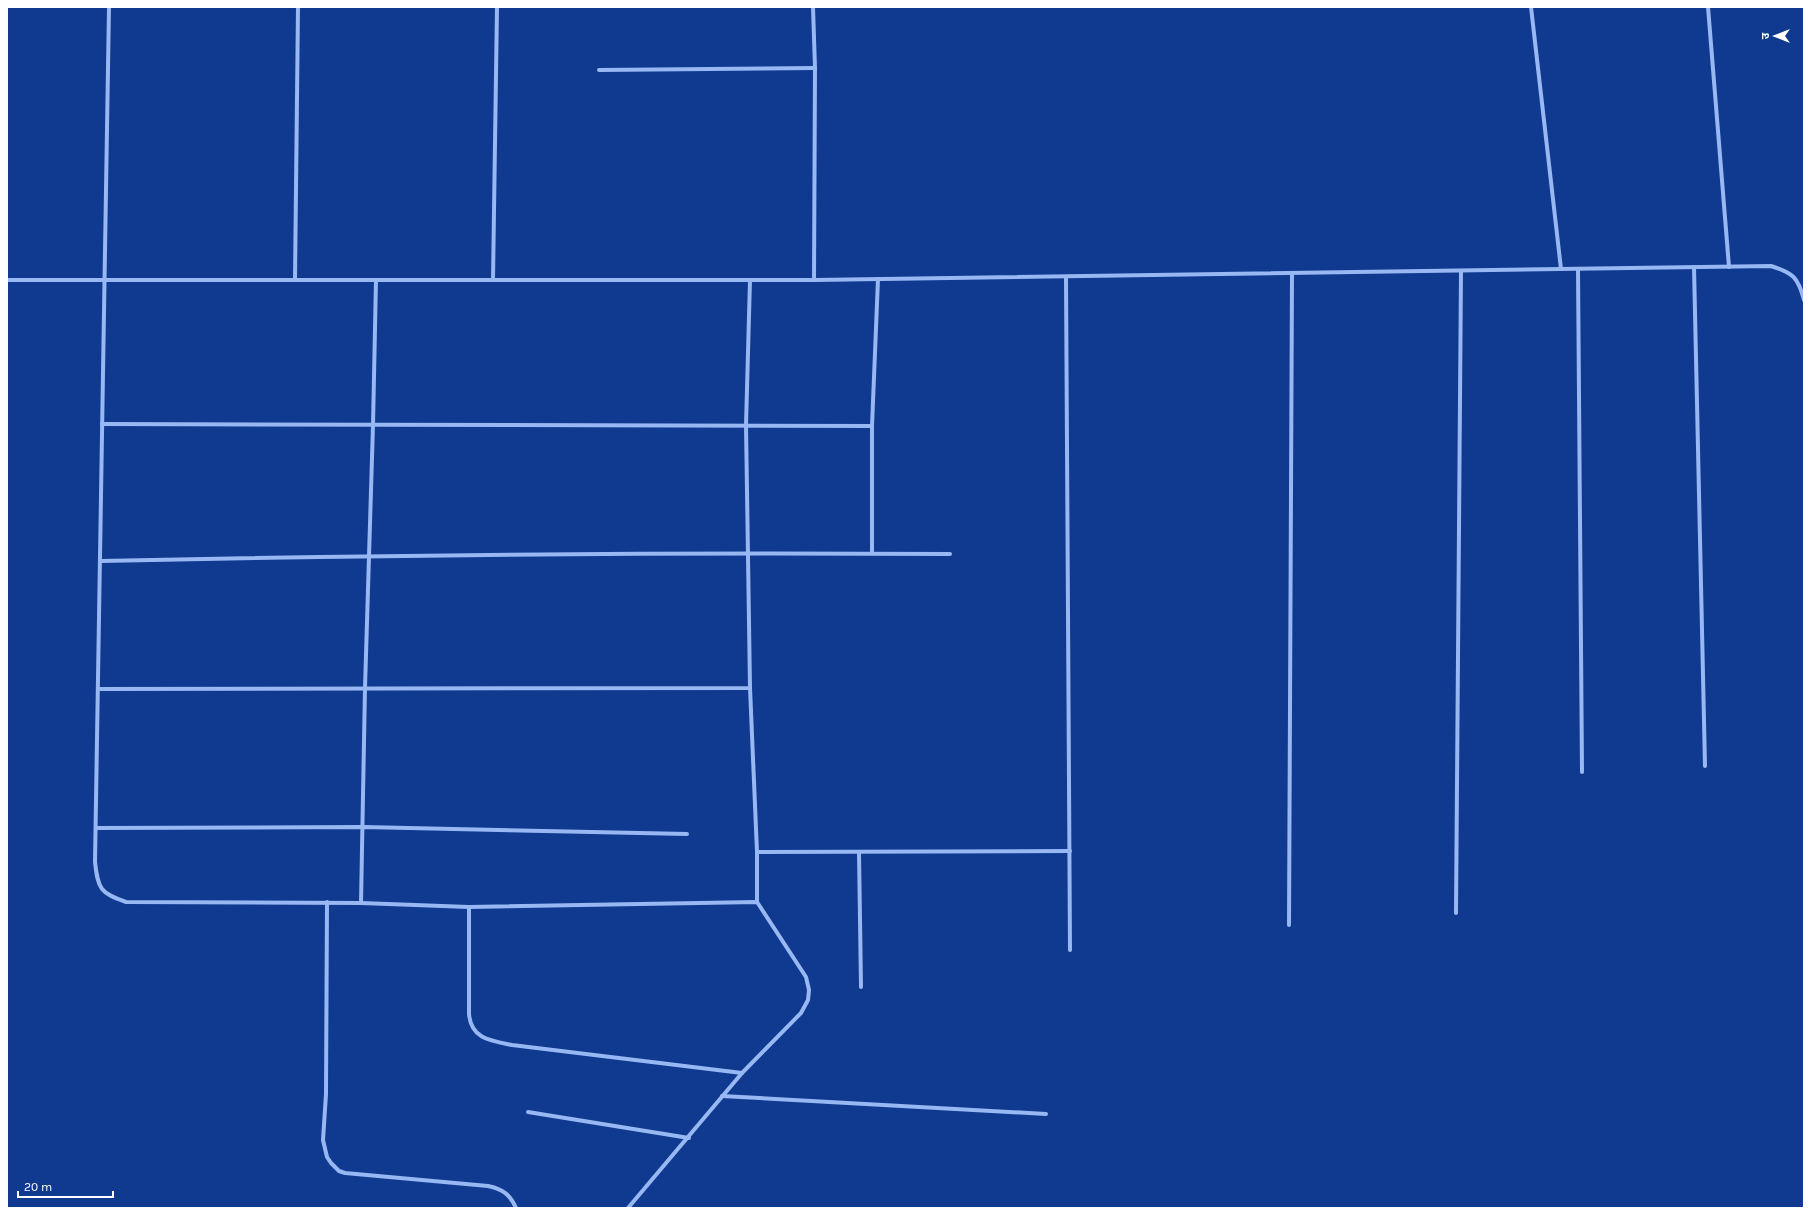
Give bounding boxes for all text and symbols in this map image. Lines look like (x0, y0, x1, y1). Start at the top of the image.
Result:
north arrow (1755, 16, 1795, 56)
text: उ (1759, 32, 1772, 39)
scale bar (18, 1173, 113, 1199)
text: 20 m (24, 1180, 52, 1194)

